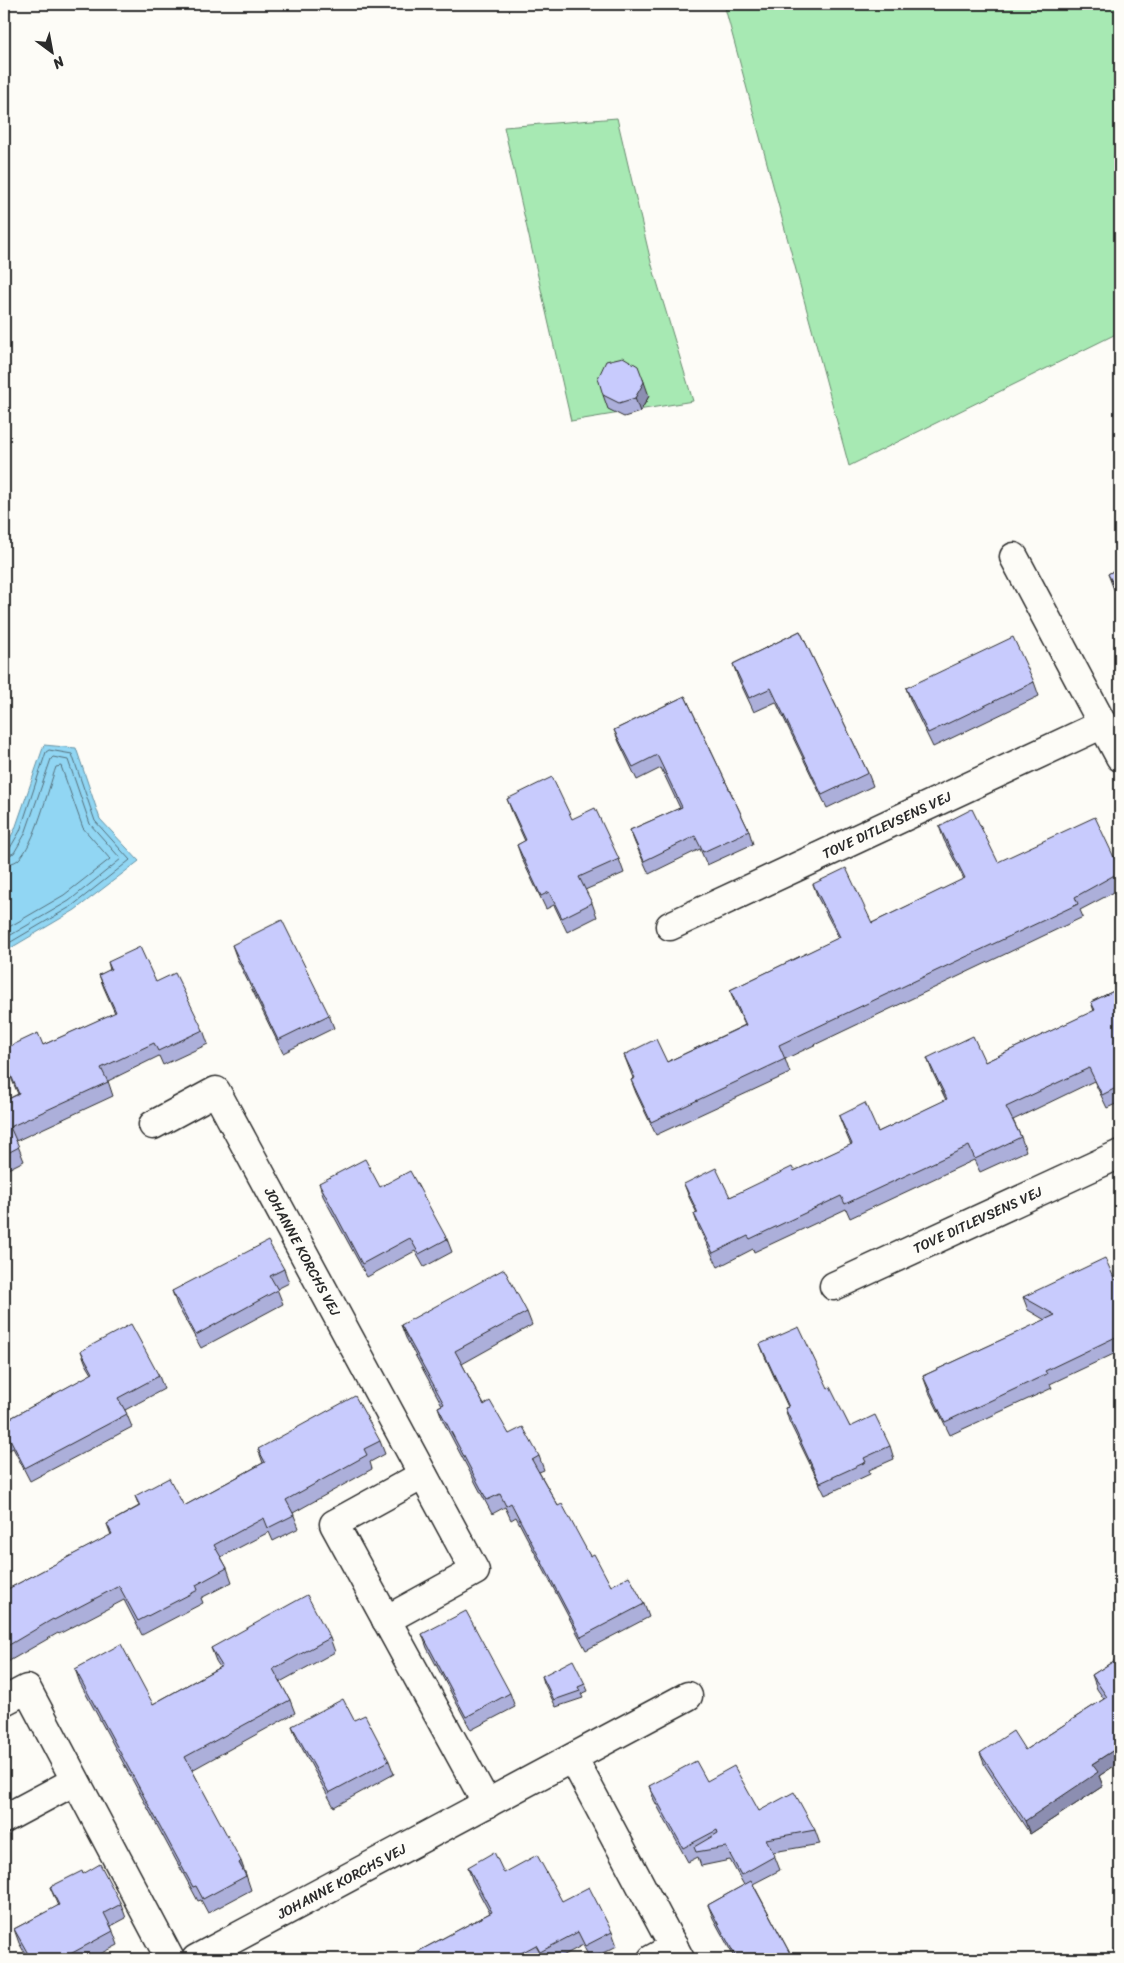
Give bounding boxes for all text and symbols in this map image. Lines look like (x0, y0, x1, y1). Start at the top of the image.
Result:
north arrow (28, 28, 78, 78)
text: N (48, 49, 70, 76)
street label: TOVE DITLEVSENS VEJ (818, 784, 956, 866)
street label: TOVE DITLEVSENS VEJ (909, 1179, 1047, 1260)
street label: JOHANNE KORCHS VEJ (257, 1182, 348, 1321)
street label: JOHANNE KORCHS VEJ (272, 1836, 411, 1926)

